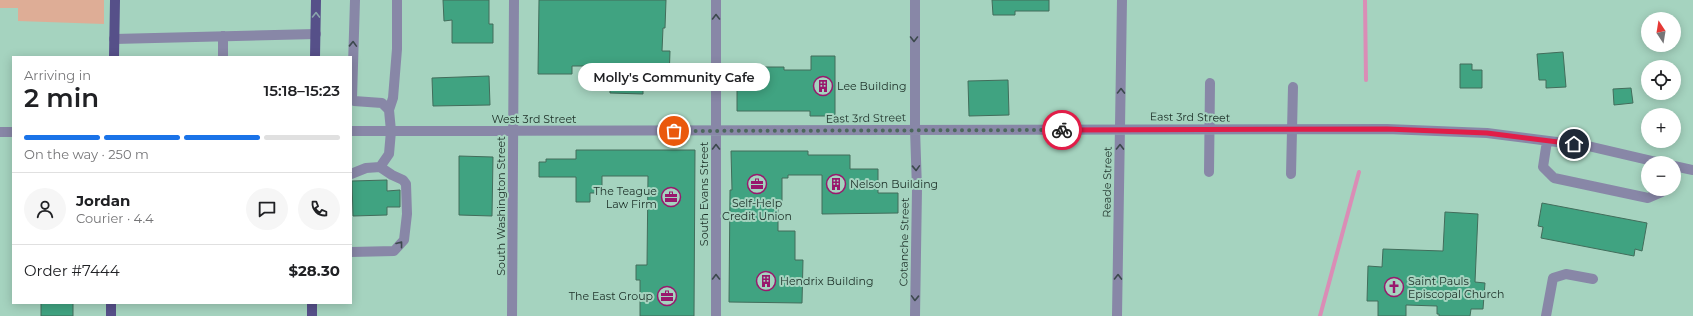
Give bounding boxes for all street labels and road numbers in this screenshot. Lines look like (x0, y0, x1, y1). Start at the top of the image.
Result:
street label: East 3rd Street (1150, 109, 1231, 125)
street label: East 3rd Street (826, 110, 907, 126)
street label: West 3rd Street (491, 112, 577, 126)
street label: South Washington Street (494, 136, 508, 276)
street label: South Evans Street (697, 141, 711, 246)
street label: Reade Street (1099, 146, 1115, 218)
street label: Cotanche Street (896, 197, 912, 287)

